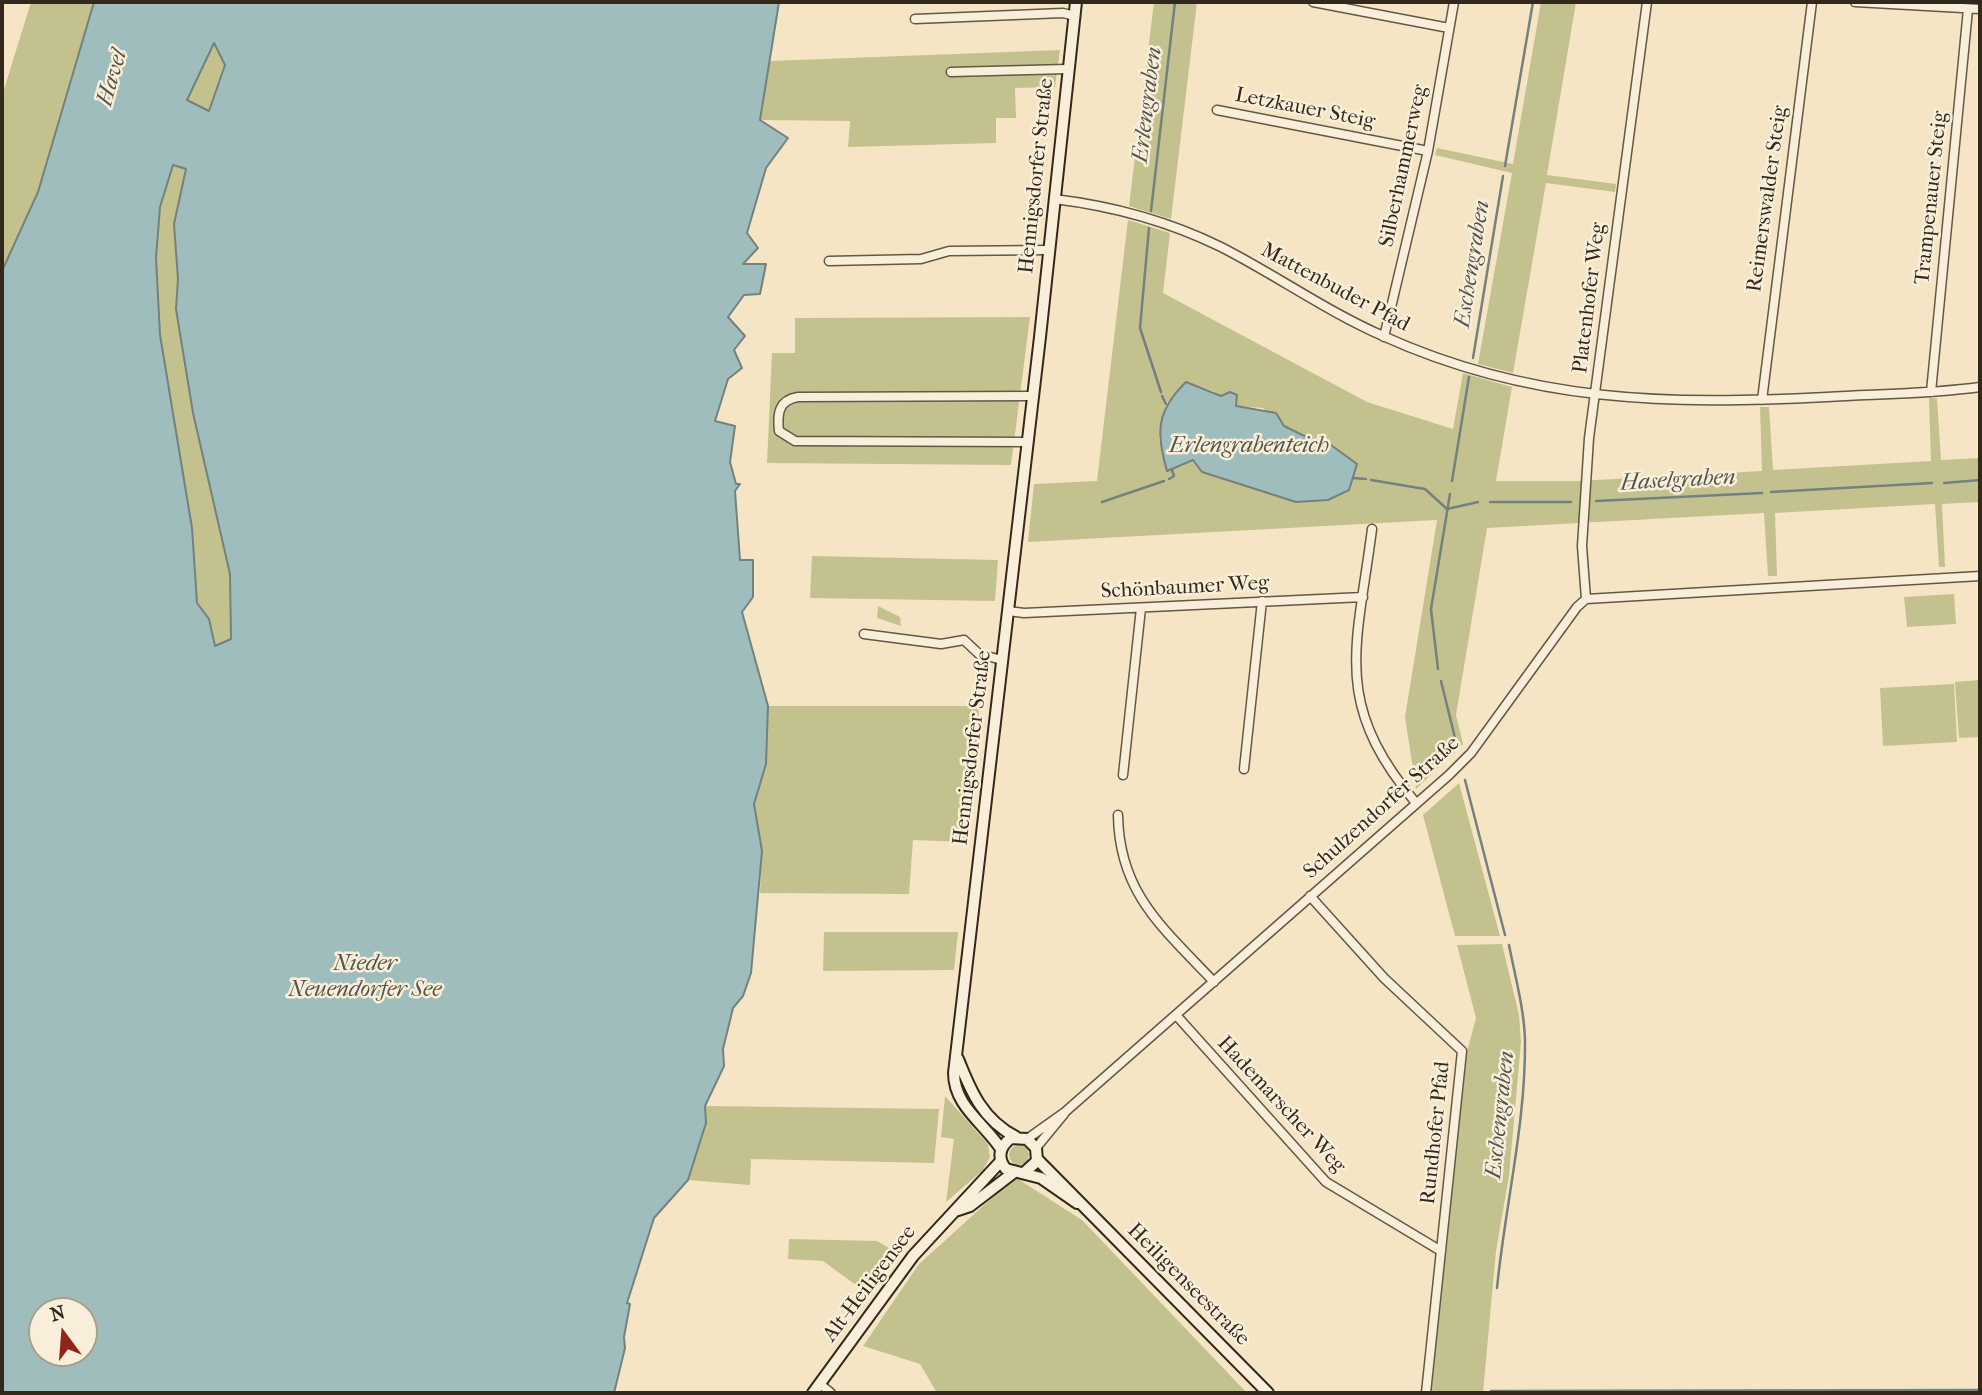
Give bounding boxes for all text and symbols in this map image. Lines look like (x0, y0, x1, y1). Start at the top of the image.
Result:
water label: Erlengraben (1127, 45, 1169, 165)
water label: Havel (92, 47, 134, 109)
street label: Hennigsdorfer Straße (1014, 77, 1060, 275)
street label: Silberhammerweg (1374, 82, 1434, 250)
street label: Letzkauer Steig (1233, 83, 1377, 135)
street label: Reimerswalder Steig (1742, 104, 1794, 294)
street label: Trampenauer Steig (1910, 110, 1954, 286)
water label: Eschengraben (1449, 198, 1497, 330)
street label: Platenhofer Weg (1568, 221, 1612, 375)
street label: Mattenbuder Pfad (1256, 238, 1414, 338)
water label: Erlengrabenteich (1169, 432, 1329, 460)
water label: Haselgraben (1620, 464, 1736, 498)
street label: Schönbaumer Weg (1100, 571, 1270, 605)
street label: Hennigsdorfer Straße (949, 649, 997, 847)
street label: Schulzendorfer Straße (1299, 731, 1465, 885)
water label: Nieder Neuendorfer See (288, 950, 442, 1004)
street label: Hademarscher Weg (1211, 1031, 1351, 1179)
water label: Eschengraben (1481, 1050, 1521, 1180)
street label: Rundhofer Pfad (1416, 1060, 1456, 1206)
street label: Heiligenseestraße (1121, 1218, 1255, 1352)
street label: Alt-Heiligensee (818, 1221, 922, 1347)
north arrow (28, 1297, 98, 1367)
text: N (48, 1301, 68, 1326)

